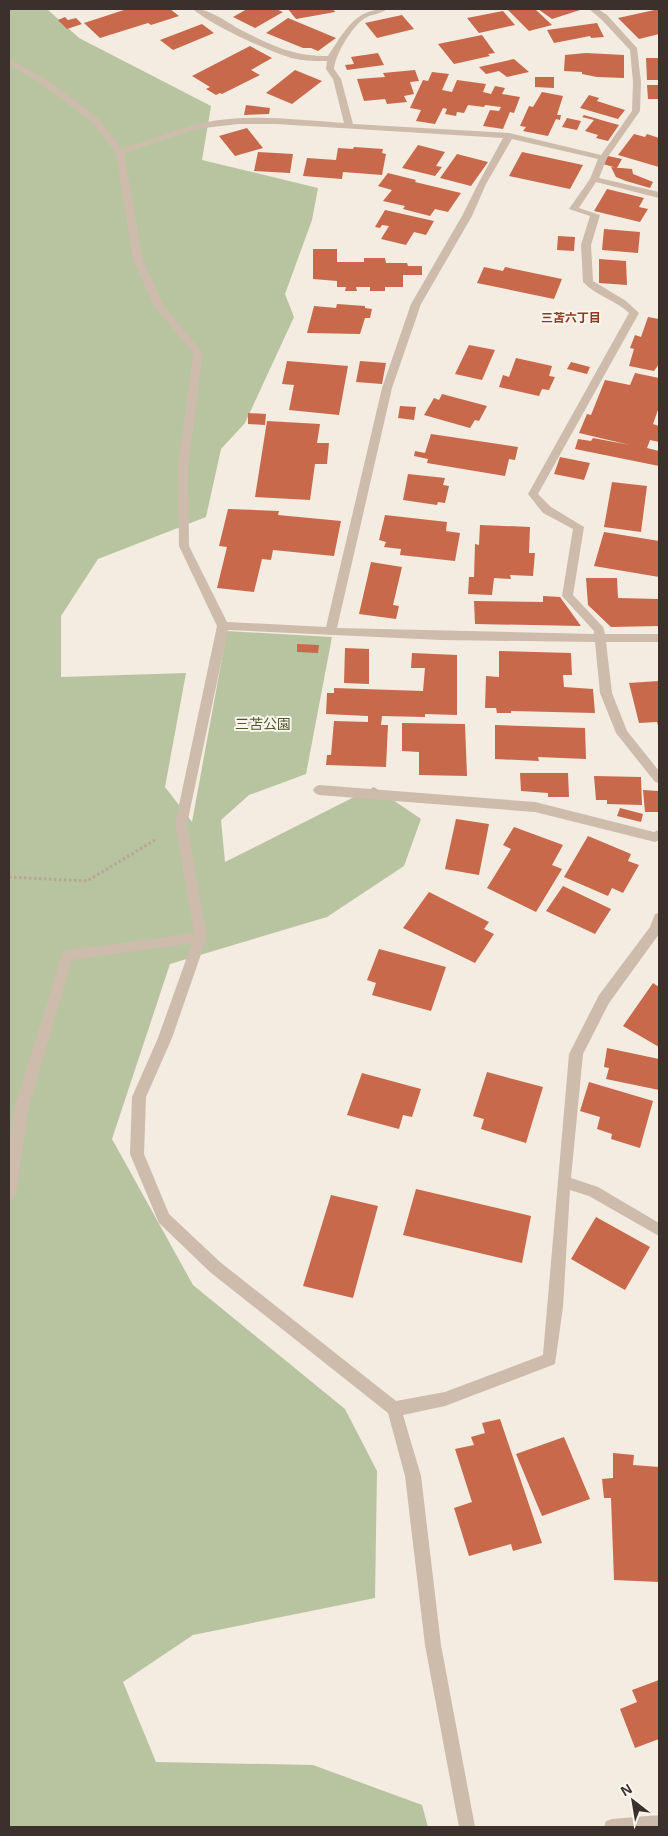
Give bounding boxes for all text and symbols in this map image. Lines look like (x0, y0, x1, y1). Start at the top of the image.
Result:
district label: 三苫六丁目 (541, 311, 601, 325)
park label: 三苫公園 (235, 716, 291, 732)
north arrow (608, 1776, 658, 1826)
text: N (618, 1780, 635, 1799)

